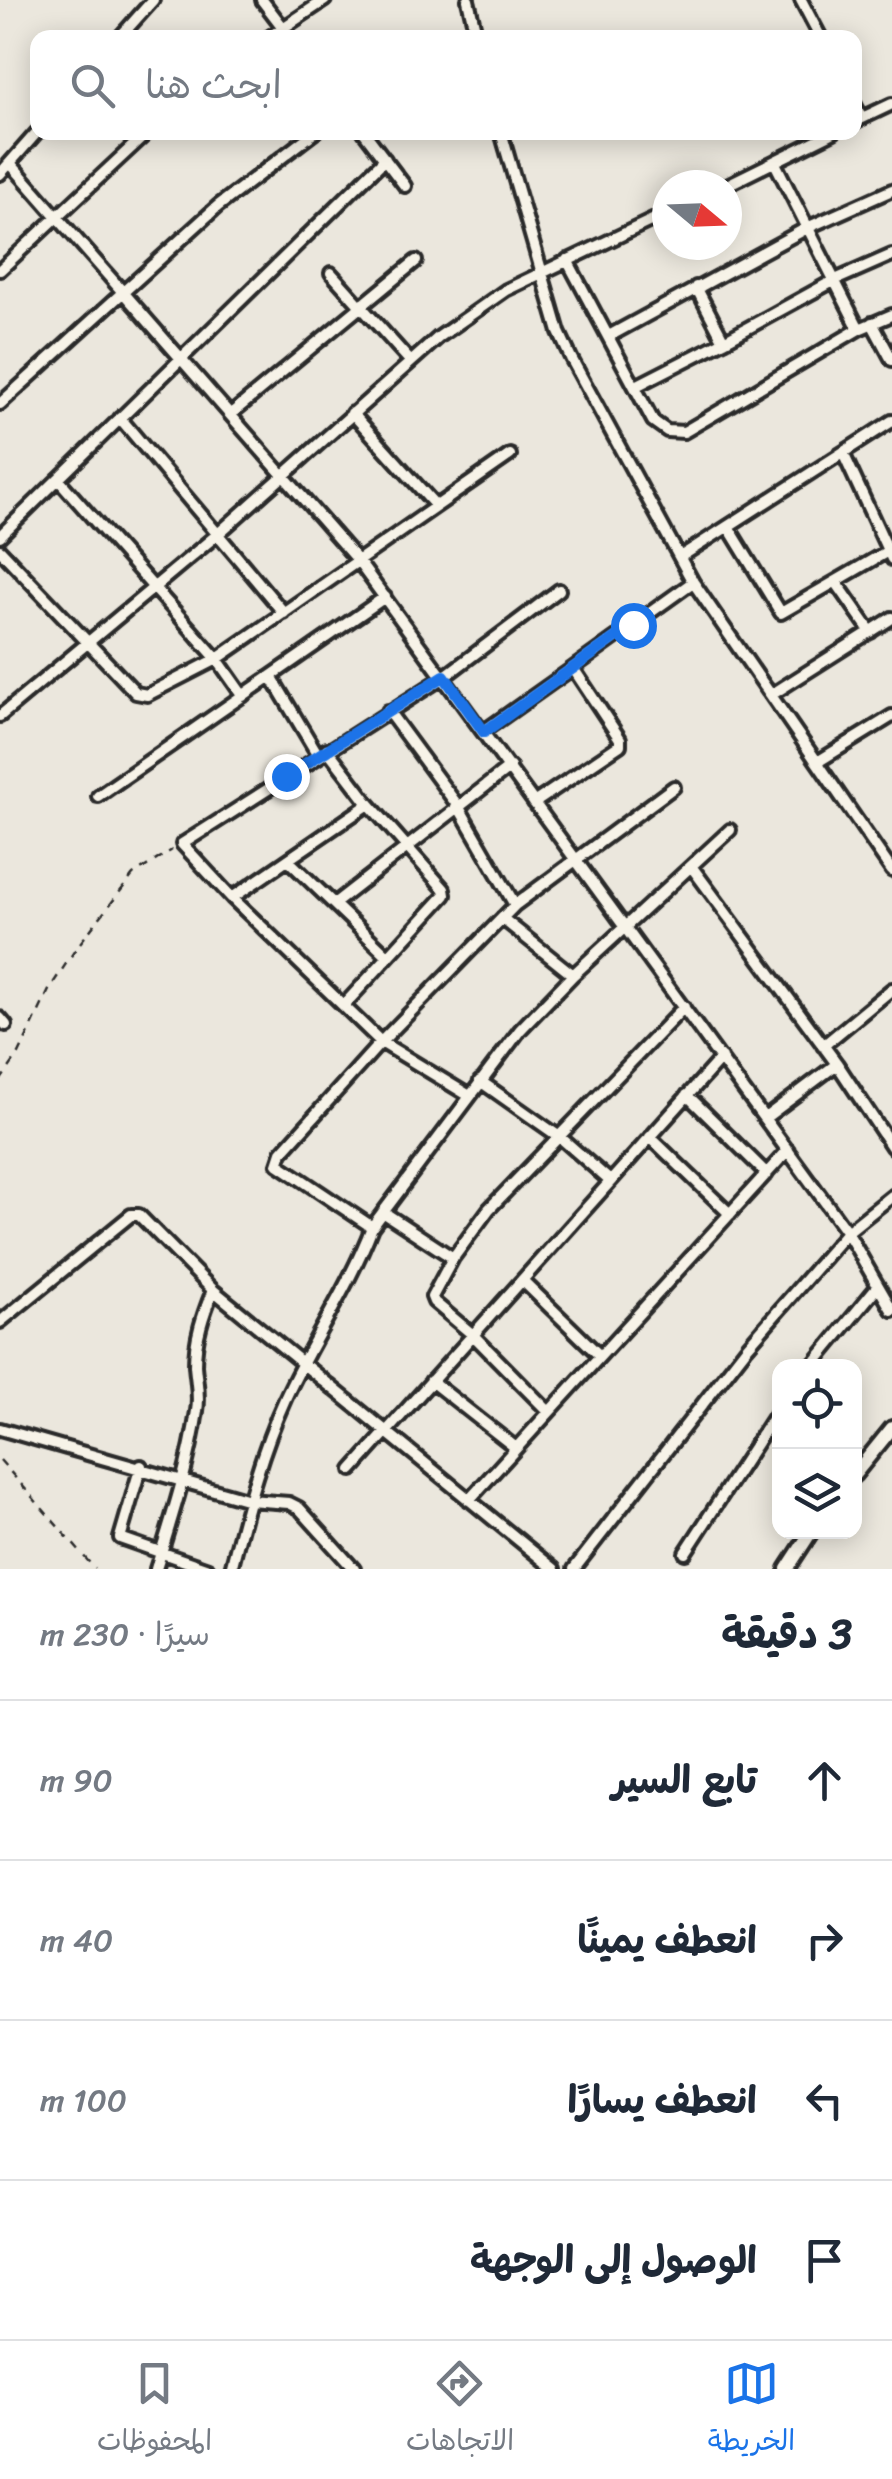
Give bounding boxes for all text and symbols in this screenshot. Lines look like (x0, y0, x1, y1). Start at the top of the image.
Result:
search box (30, 30, 862, 140)
text: ابحث هنا (145, 52, 282, 119)
icon: search (65, 58, 120, 113)
north arrow (652, 170, 742, 260)
route start (611, 603, 657, 649)
route end (264, 754, 310, 800)
map controls (772, 1359, 862, 1539)
button: locate (772, 1359, 862, 1449)
button: layers (772, 1449, 862, 1539)
text: 3 دقيقة (721, 1597, 852, 1671)
text: سيرًا · 230 m (40, 1606, 210, 1663)
text: تابع السير (612, 1747, 757, 1814)
text: 90 m (40, 1752, 113, 1809)
icon: ahead (797, 1753, 852, 1808)
text: انعطف يمينًا (577, 1907, 757, 1974)
text: 40 m (40, 1912, 113, 1969)
icon: right (797, 1913, 852, 1968)
text: انعطف يسارًا (568, 2067, 757, 2134)
text: 100 m (40, 2072, 127, 2129)
icon: left (797, 2073, 852, 2128)
text: الوصول إلى الوجهة (470, 2227, 757, 2294)
icon: arrive (797, 2233, 852, 2288)
tab: المحفوظات (97, 2356, 212, 2465)
tab: الاتجاهات (406, 2356, 514, 2465)
tab: الخريطة (708, 2356, 795, 2465)

